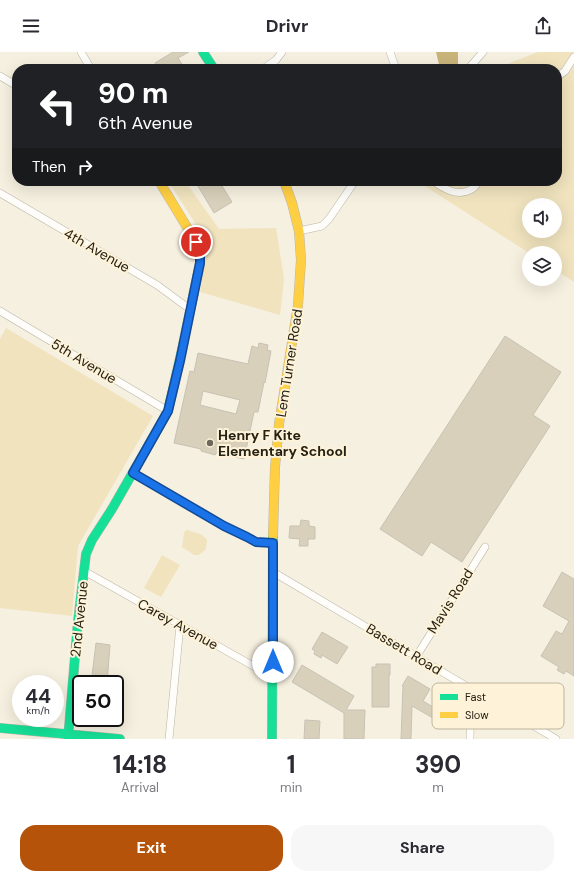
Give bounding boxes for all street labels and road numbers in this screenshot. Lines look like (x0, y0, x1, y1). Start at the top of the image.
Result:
street label: 4th Avenue (61, 224, 133, 276)
street label: Lem Turner Road (272, 308, 306, 418)
street label: 5th Avenue (48, 334, 120, 388)
street label: Mavis Road (423, 565, 477, 637)
street label: 2nd Avenue (66, 580, 92, 658)
street label: Carey Avenue (135, 594, 221, 654)
street label: Bassett Road (363, 619, 445, 679)

